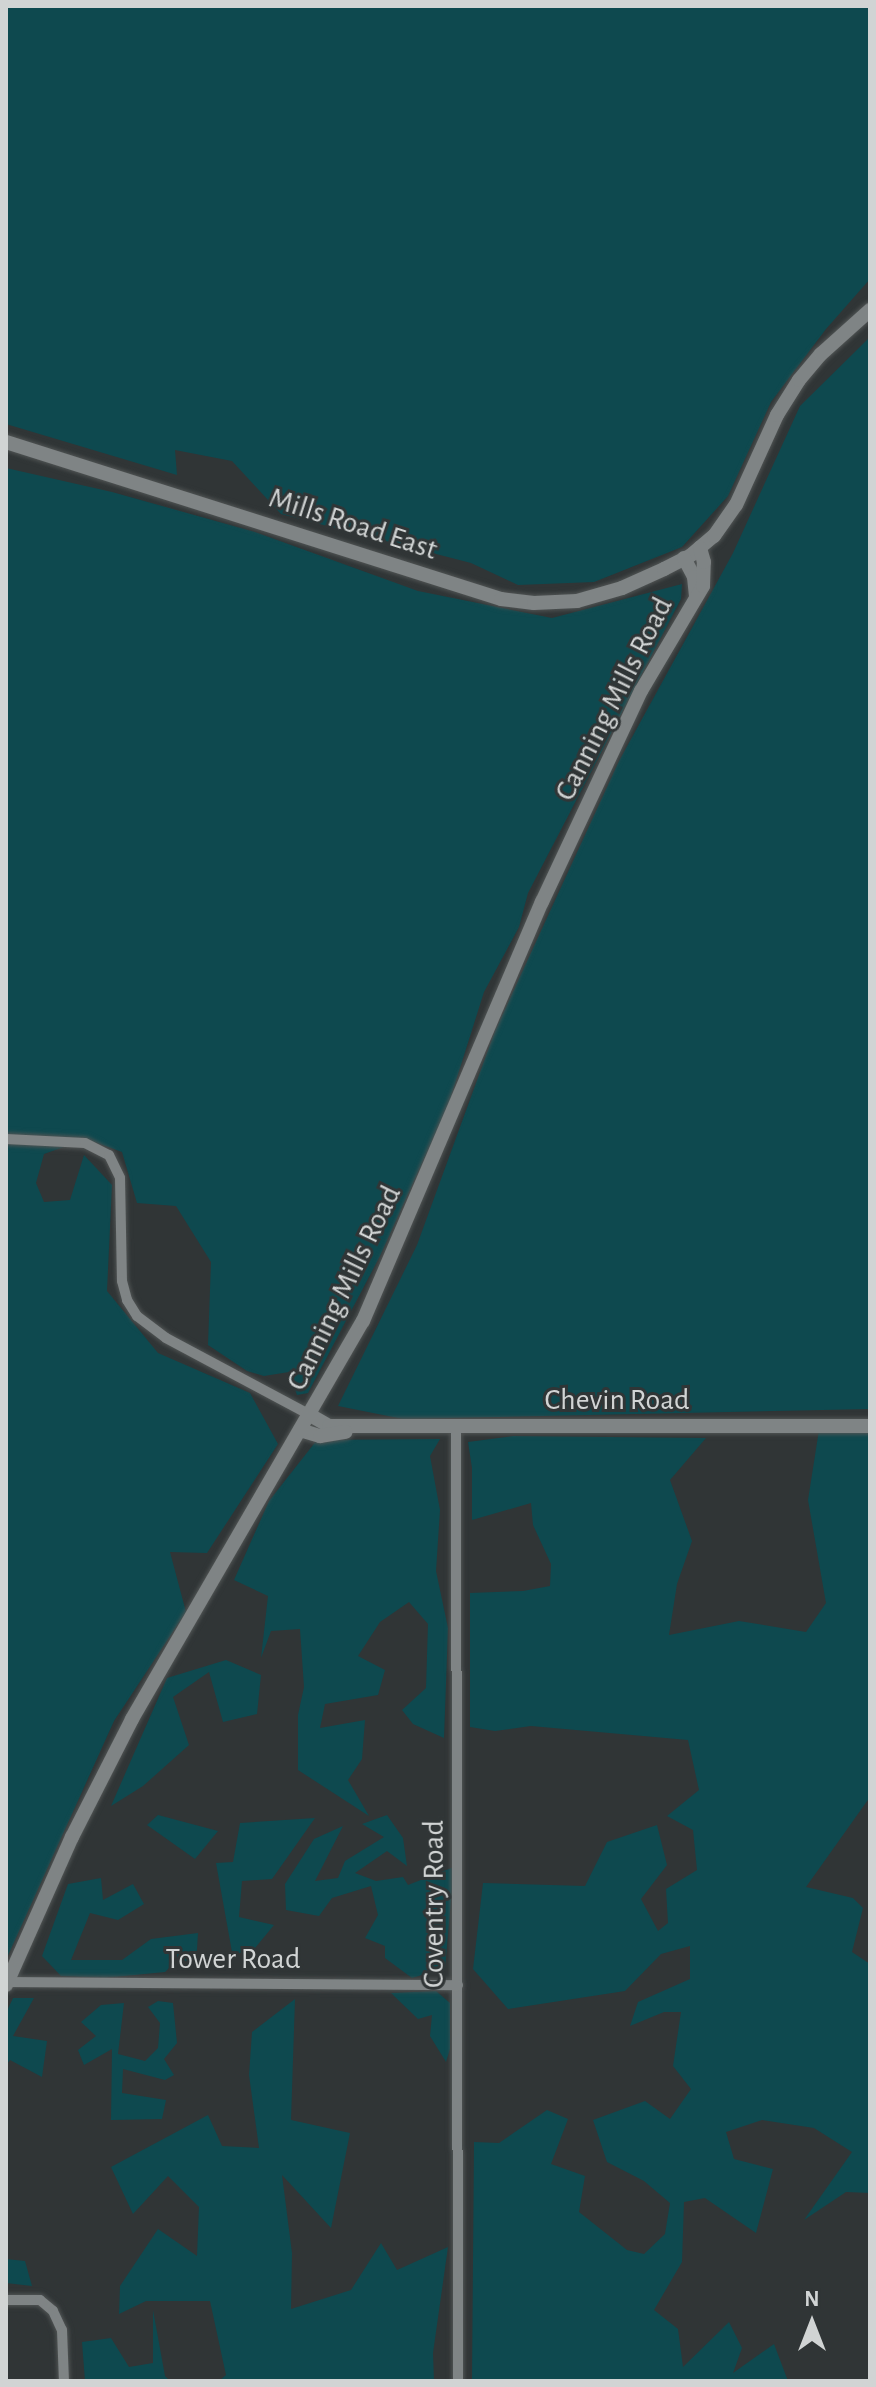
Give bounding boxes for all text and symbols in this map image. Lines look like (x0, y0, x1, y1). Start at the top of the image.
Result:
street label: Mills Road East (264, 480, 442, 568)
street label: Canning Mills Road (547, 591, 681, 807)
street label: Canning Mills Road (279, 1180, 409, 1396)
street label: Chevin Road (544, 1382, 690, 1418)
street label: Coventry Road (416, 1820, 452, 1988)
street label: Tower Road (166, 1941, 300, 1977)
north arrow (772, 2283, 852, 2363)
text: N (804, 2288, 820, 2310)

